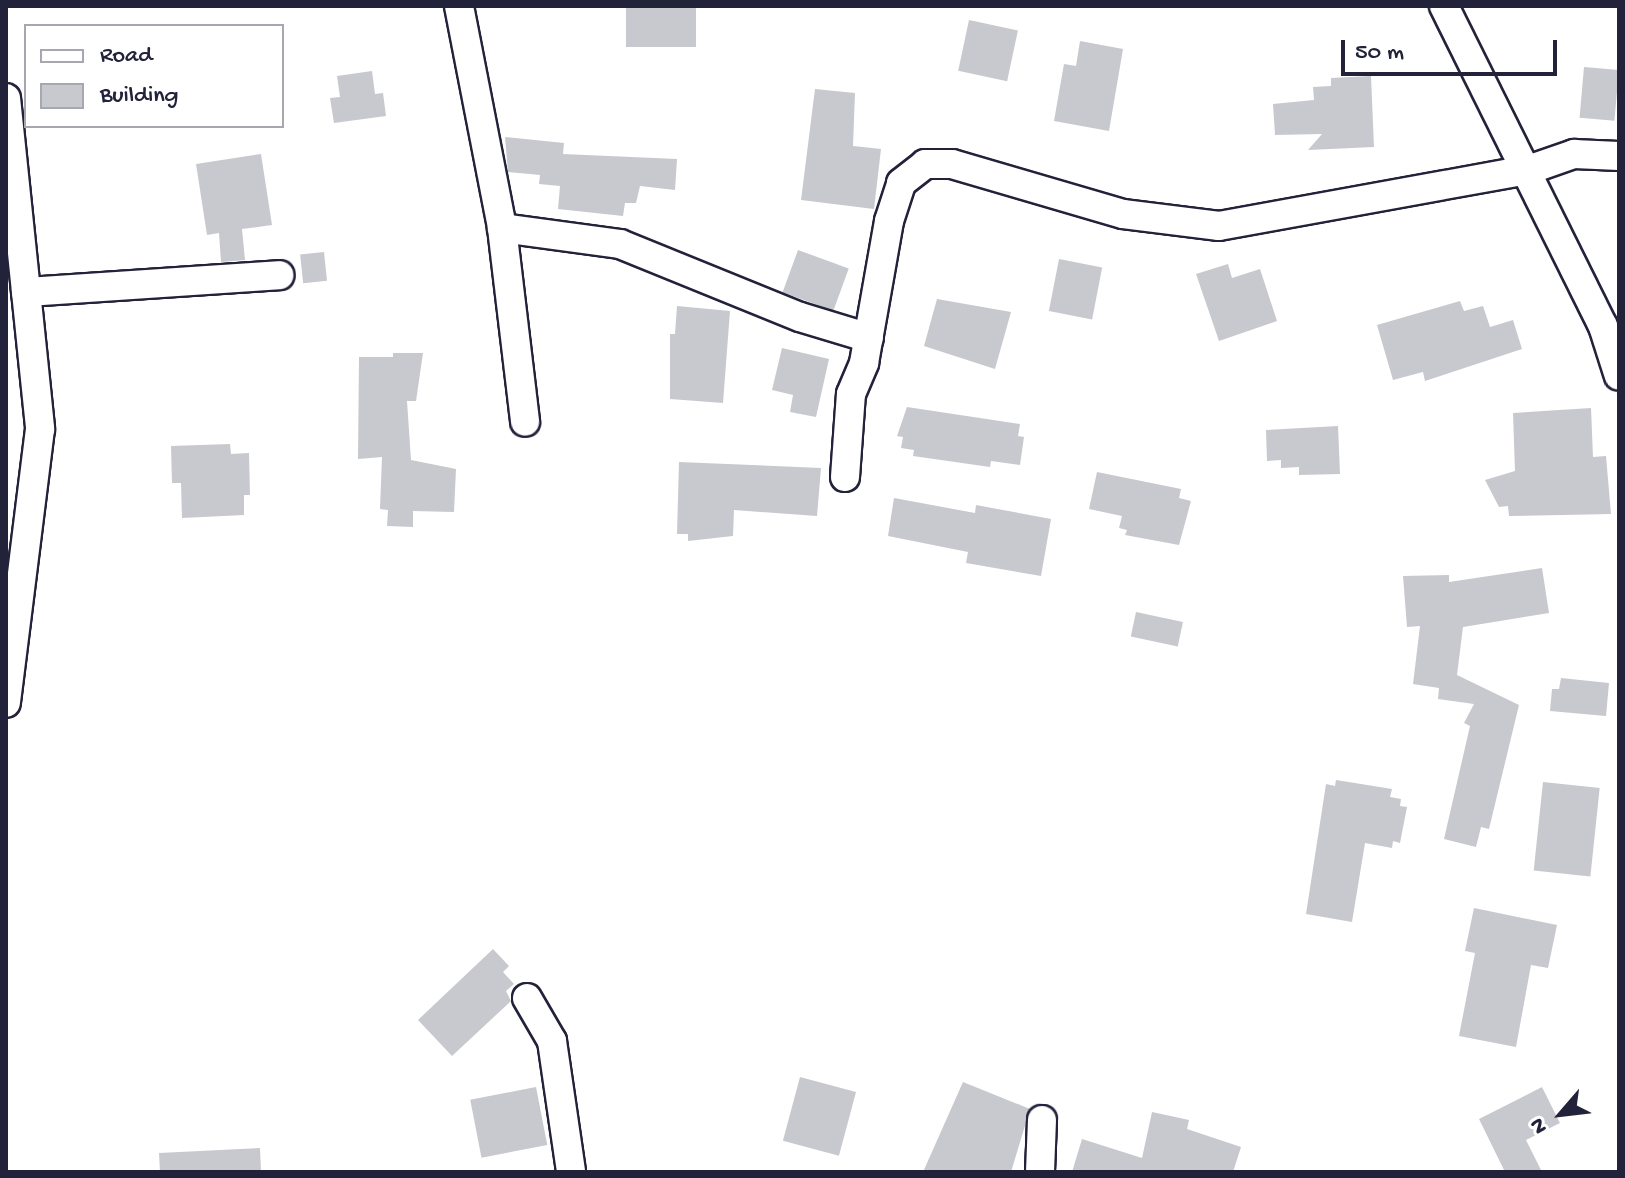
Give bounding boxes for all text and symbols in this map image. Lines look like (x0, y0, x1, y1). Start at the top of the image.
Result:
legend (24, 24, 284, 128)
scale bar (1345, 24, 1561, 74)
text: 50 m (1355, 39, 1404, 68)
text: Road (100, 42, 152, 71)
text: Building (100, 82, 178, 111)
north arrow (1521, 1074, 1601, 1154)
text: N (1525, 1113, 1555, 1138)

